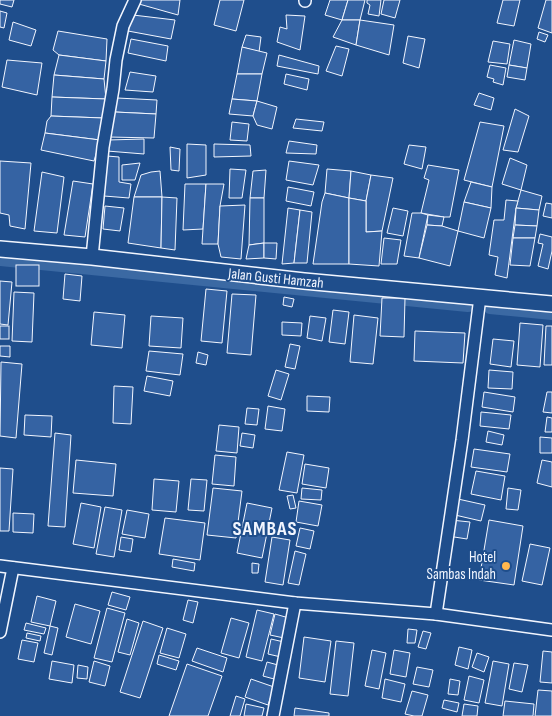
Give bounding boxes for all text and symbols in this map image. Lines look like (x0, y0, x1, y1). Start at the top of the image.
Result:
street label: Jalan Gusti Hamzah (226, 264, 325, 293)
district label: SAMBAS (232, 517, 298, 541)
place label: Hotel Sambas Indah (427, 548, 496, 584)
marker: Hotel Sambas Indah (500, 560, 512, 572)

